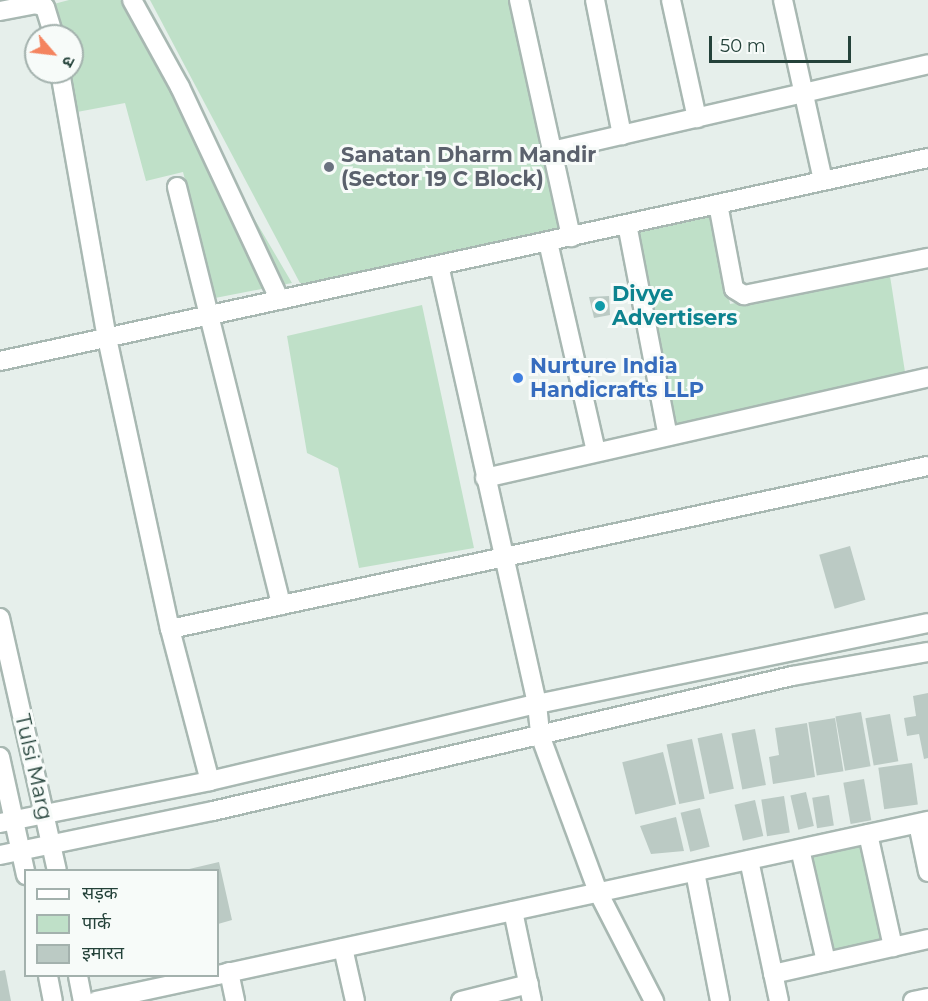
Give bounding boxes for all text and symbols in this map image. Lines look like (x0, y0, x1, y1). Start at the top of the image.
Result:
north arrow (24, 24, 84, 84)
scale bar (712, 24, 854, 62)
text: 50 m (720, 35, 766, 57)
text: उ (58, 53, 79, 70)
place label: Sanatan Dharm Mandir (Sector 19 C Block) (341, 142, 596, 192)
marker: Sanatan Dharm Mandir (Sector 19 C Block) (322, 160, 336, 174)
place label: Divye Advertisers (612, 281, 737, 331)
marker: Divye Advertisers (593, 299, 607, 313)
place label: Nurture India Handicrafts LLP (530, 353, 704, 403)
marker: Nurture India Handicrafts LLP (511, 371, 525, 385)
street label: Tulsi Marg (10, 712, 58, 822)
legend (24, 869, 219, 977)
text: सड़क (82, 882, 118, 904)
text: पार्क (82, 912, 111, 934)
text: इमारत (82, 942, 124, 964)

